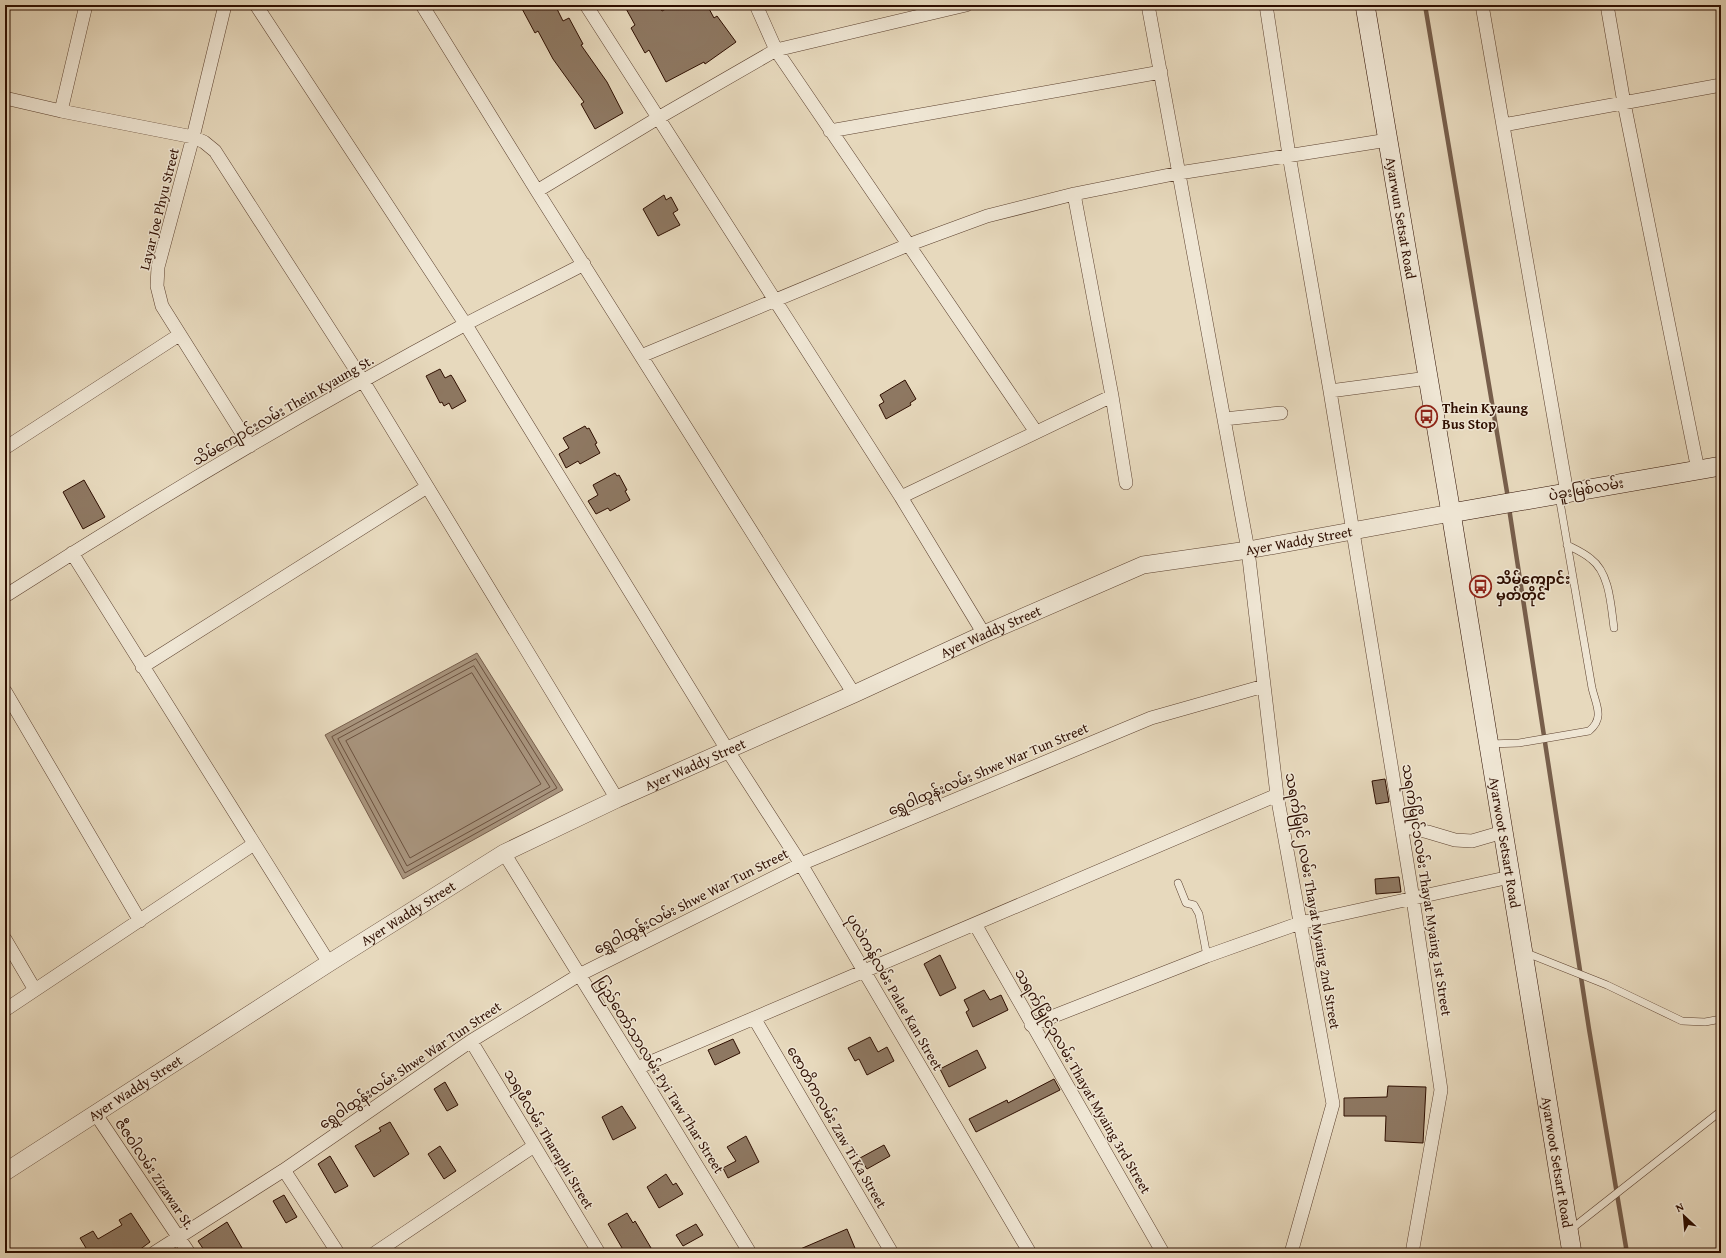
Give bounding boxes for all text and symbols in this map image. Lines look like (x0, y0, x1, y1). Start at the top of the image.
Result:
street label: Layar Joe Phyu Street (134, 146, 184, 272)
street label: Ayarwun Setsat Road (1381, 155, 1421, 281)
street label: သိမ်ကျောင်းလမ်း Thein Kyaung St. (189, 350, 378, 472)
place label: Thein Kyaung Bus Stop (1442, 398, 1528, 434)
bus stop icon: Thein Kyaung Bus Stop (1413, 403, 1439, 429)
street label: ပဲခူးမြစ်လမ်း (1547, 473, 1625, 507)
street label: Ayer Waddy Street (1244, 521, 1354, 560)
place label: သိမ်ကျောင်း မှတ်တိုင် (1496, 569, 1570, 607)
bus stop icon: သိမ်ကျောင်း မှတ်တိုင် (1468, 574, 1494, 600)
street label: Ayer Waddy Street (937, 600, 1044, 663)
street label: ရွှေဝါထွန်းလမ်း Shwe War Tun Street (885, 718, 1092, 822)
street label: Ayer Waddy Street (642, 733, 749, 795)
street label: သရက်မြိုင်၁လမ်း Thayat Myaing 1st Street (1395, 763, 1457, 1018)
street label: သရက်မြိုင်၂လမ်း Thayat Myaing 2nd Street (1279, 771, 1345, 1031)
street label: Ayarwoot Setsart Road (1484, 775, 1526, 910)
street label: ရွှေဝါထွန်းလမ်း Shwe War Tun Street (590, 843, 793, 961)
street label: Ayer Waddy Street (357, 876, 459, 951)
street label: ပုလဲကန်လမ်း Palae Kan Street (840, 910, 948, 1075)
street label: သရက်မြိုင်၃လမ်း Thayat Myaing 3rd Street (1008, 965, 1156, 1198)
street label: ပြည်တော်သာလမ်း Pyi Taw Thar Street (589, 973, 729, 1179)
street label: ရွှေဝါထွန်းလမ်း Shwe War Tun Street (315, 996, 506, 1135)
street label: ဇောတိကလမ်း Zaw Ti Ka Street (782, 1042, 892, 1212)
street label: Ayer Waddy Street (84, 1050, 186, 1126)
street label: သရဖီလမ်း Tharaphi Street (497, 1065, 599, 1214)
street label: Ayarwoot Setsart Road (1537, 1095, 1578, 1230)
street label: ဇီဇဝါလမ်း Zizawar St. (110, 1115, 200, 1233)
north arrow (1664, 1196, 1704, 1236)
text: N (1673, 1198, 1687, 1216)

